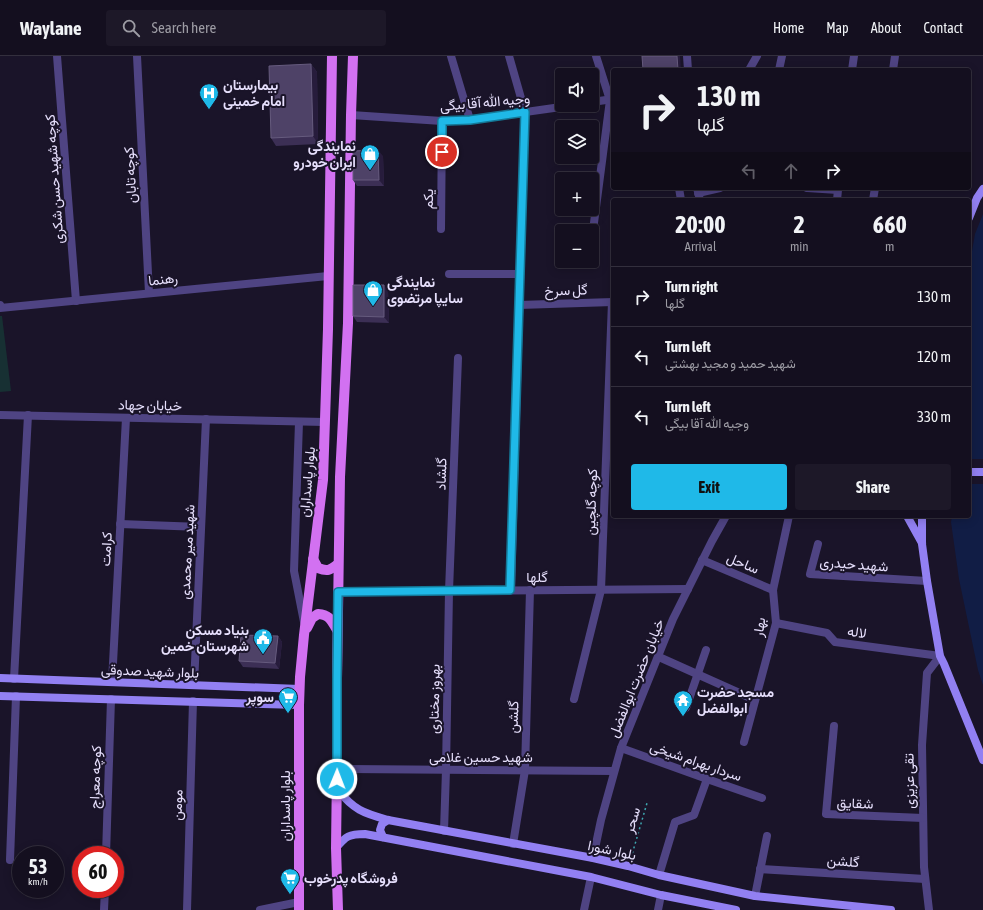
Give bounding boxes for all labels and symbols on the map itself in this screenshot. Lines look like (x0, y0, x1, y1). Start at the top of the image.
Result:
place label: بیمارستان امام خمینی (223, 77, 285, 110)
hospital icon: بیمارستان امام خمینی (198, 82, 220, 110)
street label: وجیه الله آقا بیگی (439, 90, 531, 115)
street label: کوچه شهید حسن شکری (41, 113, 69, 244)
pin (425, 135, 459, 169)
place label: نمایندگی ایران خودرو (293, 138, 356, 171)
shop icon: نمایندگی ایران خودرو (359, 143, 381, 171)
street label: کوچه تابان (121, 146, 141, 204)
street label: یکم (420, 189, 437, 209)
street label: رهنما (147, 269, 179, 290)
place label: نمایندگی سایپا مرتضوی (387, 274, 463, 308)
shop icon: نمایندگی سایپا مرتضوی (362, 279, 384, 307)
street label: گل سرخ (544, 281, 588, 302)
street label: خیابان جهاد (118, 396, 182, 415)
street label: بلوار پاسداران (296, 446, 320, 518)
street label: گلشاد (432, 457, 450, 491)
street label: کوچه گلچین (582, 468, 602, 536)
street label: شهید میر محمدی (177, 504, 198, 600)
street label: کرامت (97, 531, 116, 567)
street label: ساحل (724, 549, 762, 578)
street label: شهید حیدری (819, 554, 889, 575)
street label: گلها (526, 569, 548, 586)
street label: خیابان حضرت ابوالفضل (605, 616, 668, 740)
street label: بهار (749, 616, 769, 639)
place label: بنیاد مسکن شهرستان خمین (161, 622, 249, 655)
street label: لاله (846, 623, 868, 641)
public building icon: بنیاد مسکن شهرستان خمین (252, 627, 274, 655)
street label: بلوار شهید صدوقی (101, 661, 199, 682)
street label: بهروز مختاری (425, 664, 444, 734)
place label: مسجد حضرت ابوالفضل (697, 684, 774, 717)
supermarket icon: سوپر (277, 686, 299, 714)
place label: سوپر (245, 689, 274, 707)
temple icon: مسجد حضرت ابوالفضل (672, 689, 694, 717)
street label: گلشن (504, 700, 523, 734)
street label: سردار بهرام شیخی (648, 738, 744, 785)
street label: کوچه معراج (86, 745, 107, 809)
street label: شهید حسین غلامی (429, 749, 533, 766)
street label: تقی عزیزی (901, 753, 918, 809)
position arrow (316, 758, 358, 800)
street label: بلوار پاسداران (277, 770, 295, 842)
street label: مومن (168, 789, 187, 821)
street label: شقایق (836, 794, 874, 813)
street label: سحر (620, 805, 644, 836)
street label: بلوار شورا (586, 837, 638, 864)
speed limit sign: 60 (72, 846, 124, 898)
street label: گلشن (826, 852, 860, 871)
supermarket icon: فروشگاه پدرخوب (279, 867, 301, 895)
place label: فروشگاه پدرخوب (304, 870, 398, 888)

